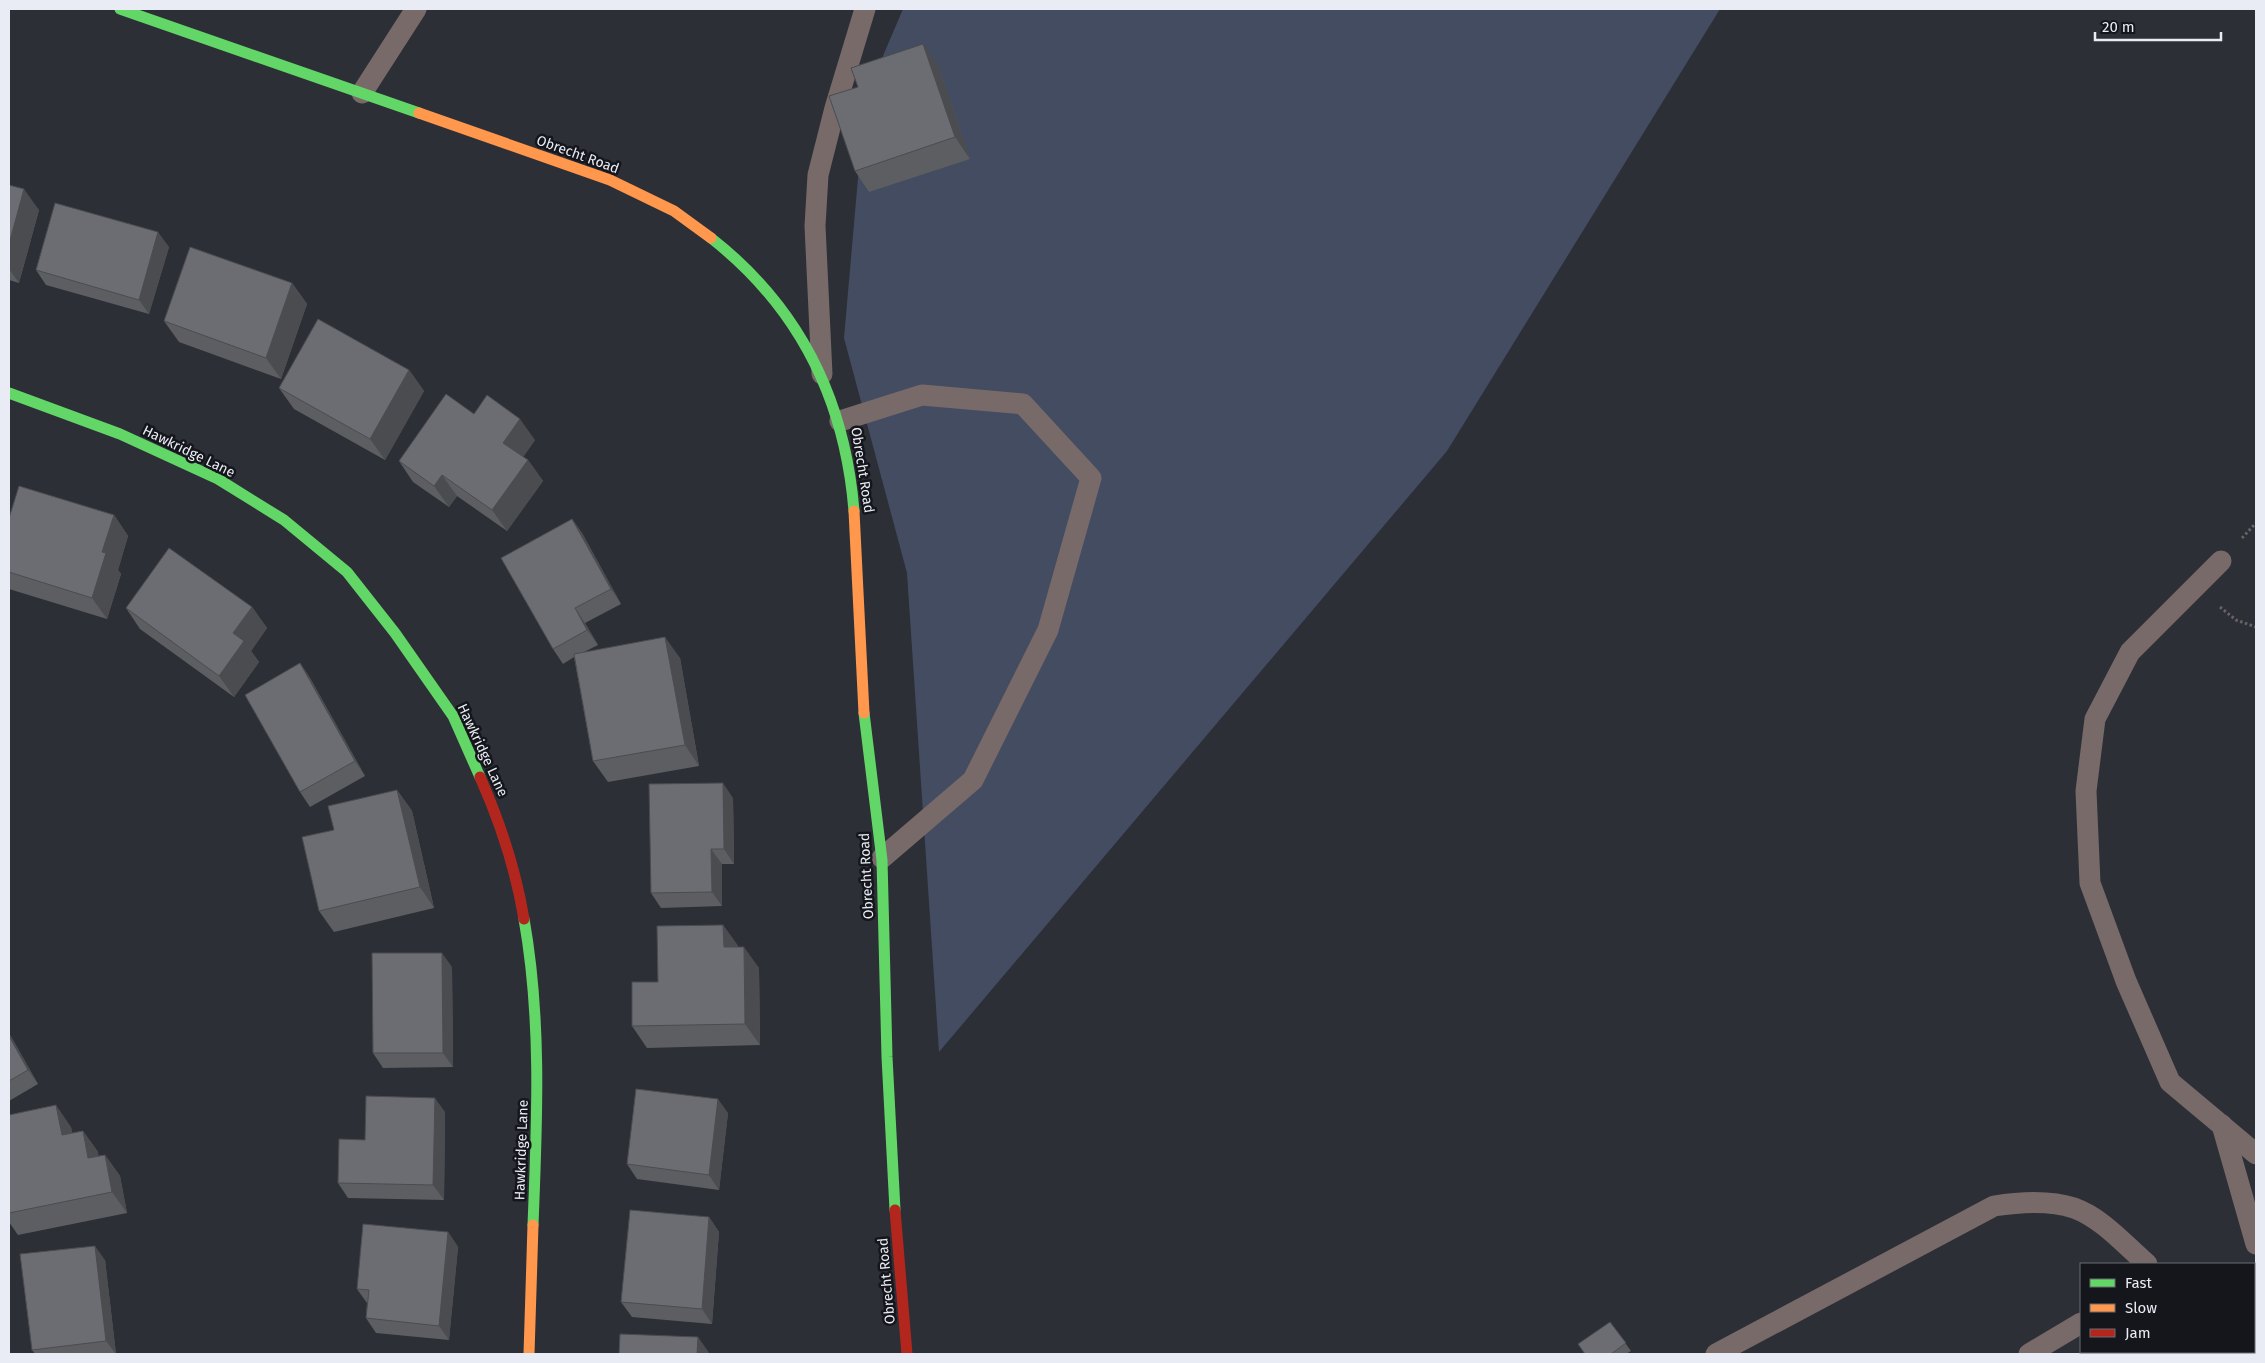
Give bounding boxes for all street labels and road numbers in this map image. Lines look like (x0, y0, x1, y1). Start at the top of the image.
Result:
street label: Obrecht Road (534, 132, 621, 177)
street label: Hawkridge Lane (140, 422, 238, 481)
street label: Obrecht Road (847, 426, 878, 514)
street label: Hawkridge Lane (454, 701, 512, 799)
street label: Obrecht Road (856, 832, 877, 920)
street label: Hawkridge Lane (511, 1099, 532, 1201)
street label: Obrecht Road (874, 1237, 899, 1325)

